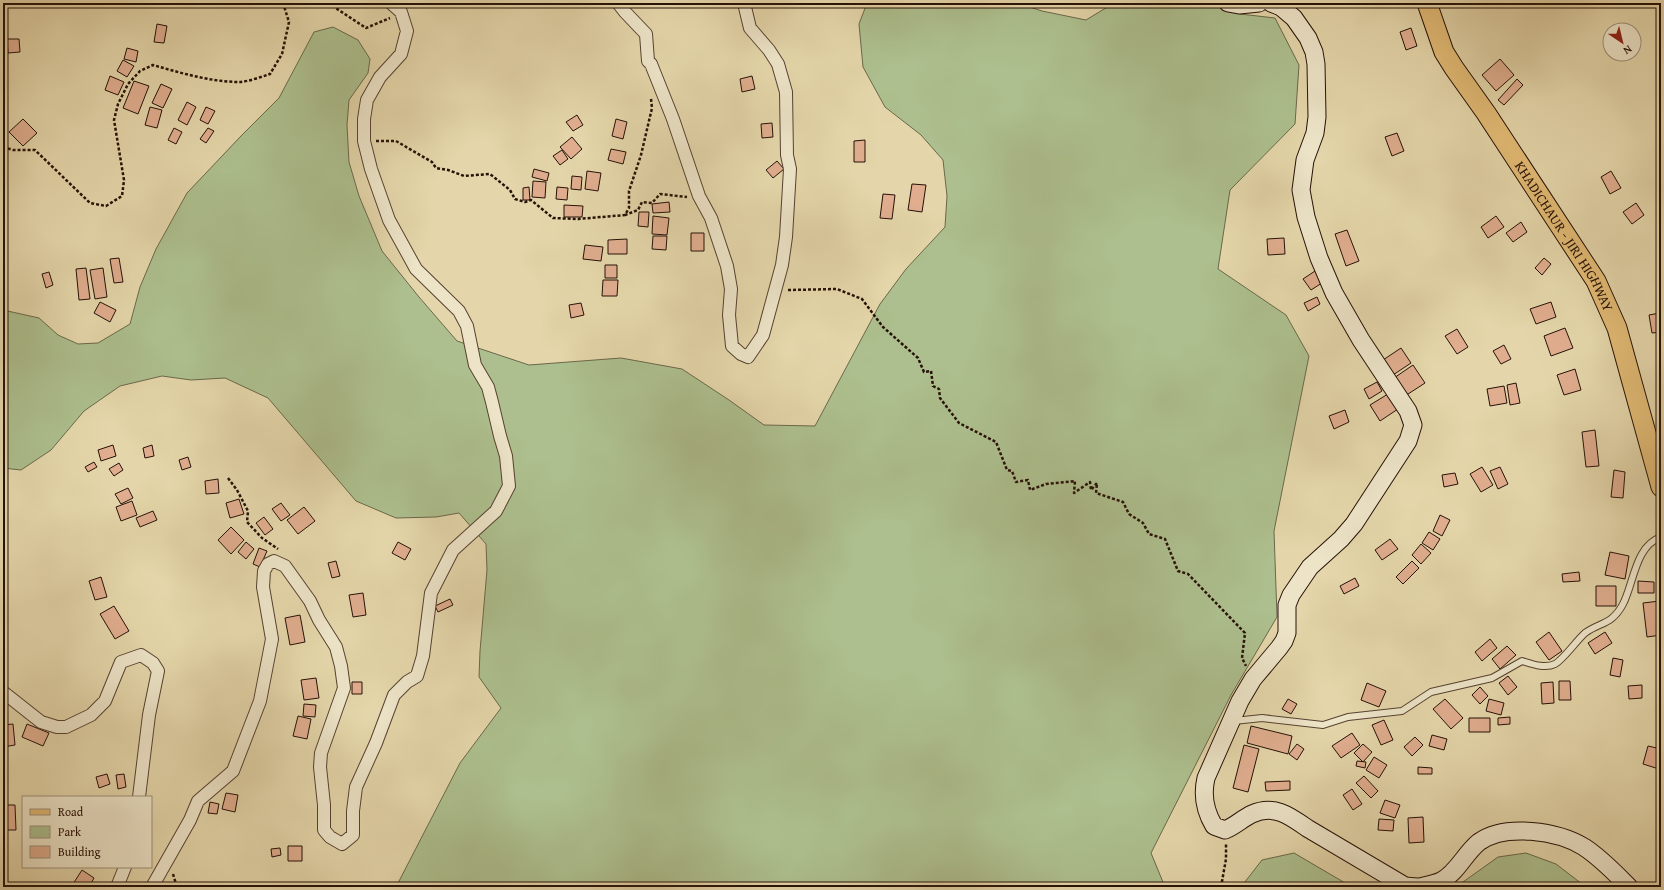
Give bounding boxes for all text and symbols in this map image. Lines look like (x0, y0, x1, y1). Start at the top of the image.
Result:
north arrow (1602, 22, 1642, 62)
text: N (1620, 42, 1635, 59)
street label: KHADICHAUR - JIRI HIGHWAY (1510, 157, 1619, 315)
legend (22, 796, 152, 868)
text: Road (58, 803, 84, 820)
text: Park (58, 823, 82, 840)
text: Building (58, 843, 101, 860)

